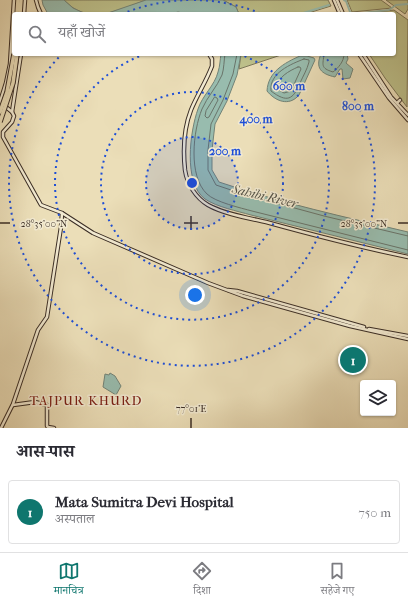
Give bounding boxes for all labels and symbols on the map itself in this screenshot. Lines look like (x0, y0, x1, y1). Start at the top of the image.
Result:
text: 600 m (273, 79, 306, 93)
text: 800 m (342, 99, 375, 113)
text: 400 m (239, 112, 273, 127)
text: 200 m (209, 144, 242, 158)
centre of rings (185, 176, 199, 190)
water label: Sahibi River (230, 181, 301, 211)
text: 28°35'00"N (21, 218, 68, 230)
text: 28°35'00"N (341, 218, 388, 230)
your location (185, 285, 205, 305)
pin: 1 (340, 345, 366, 375)
district label: TAJPUR KHURD (30, 393, 142, 408)
text: 77°01'E (176, 403, 206, 415)

